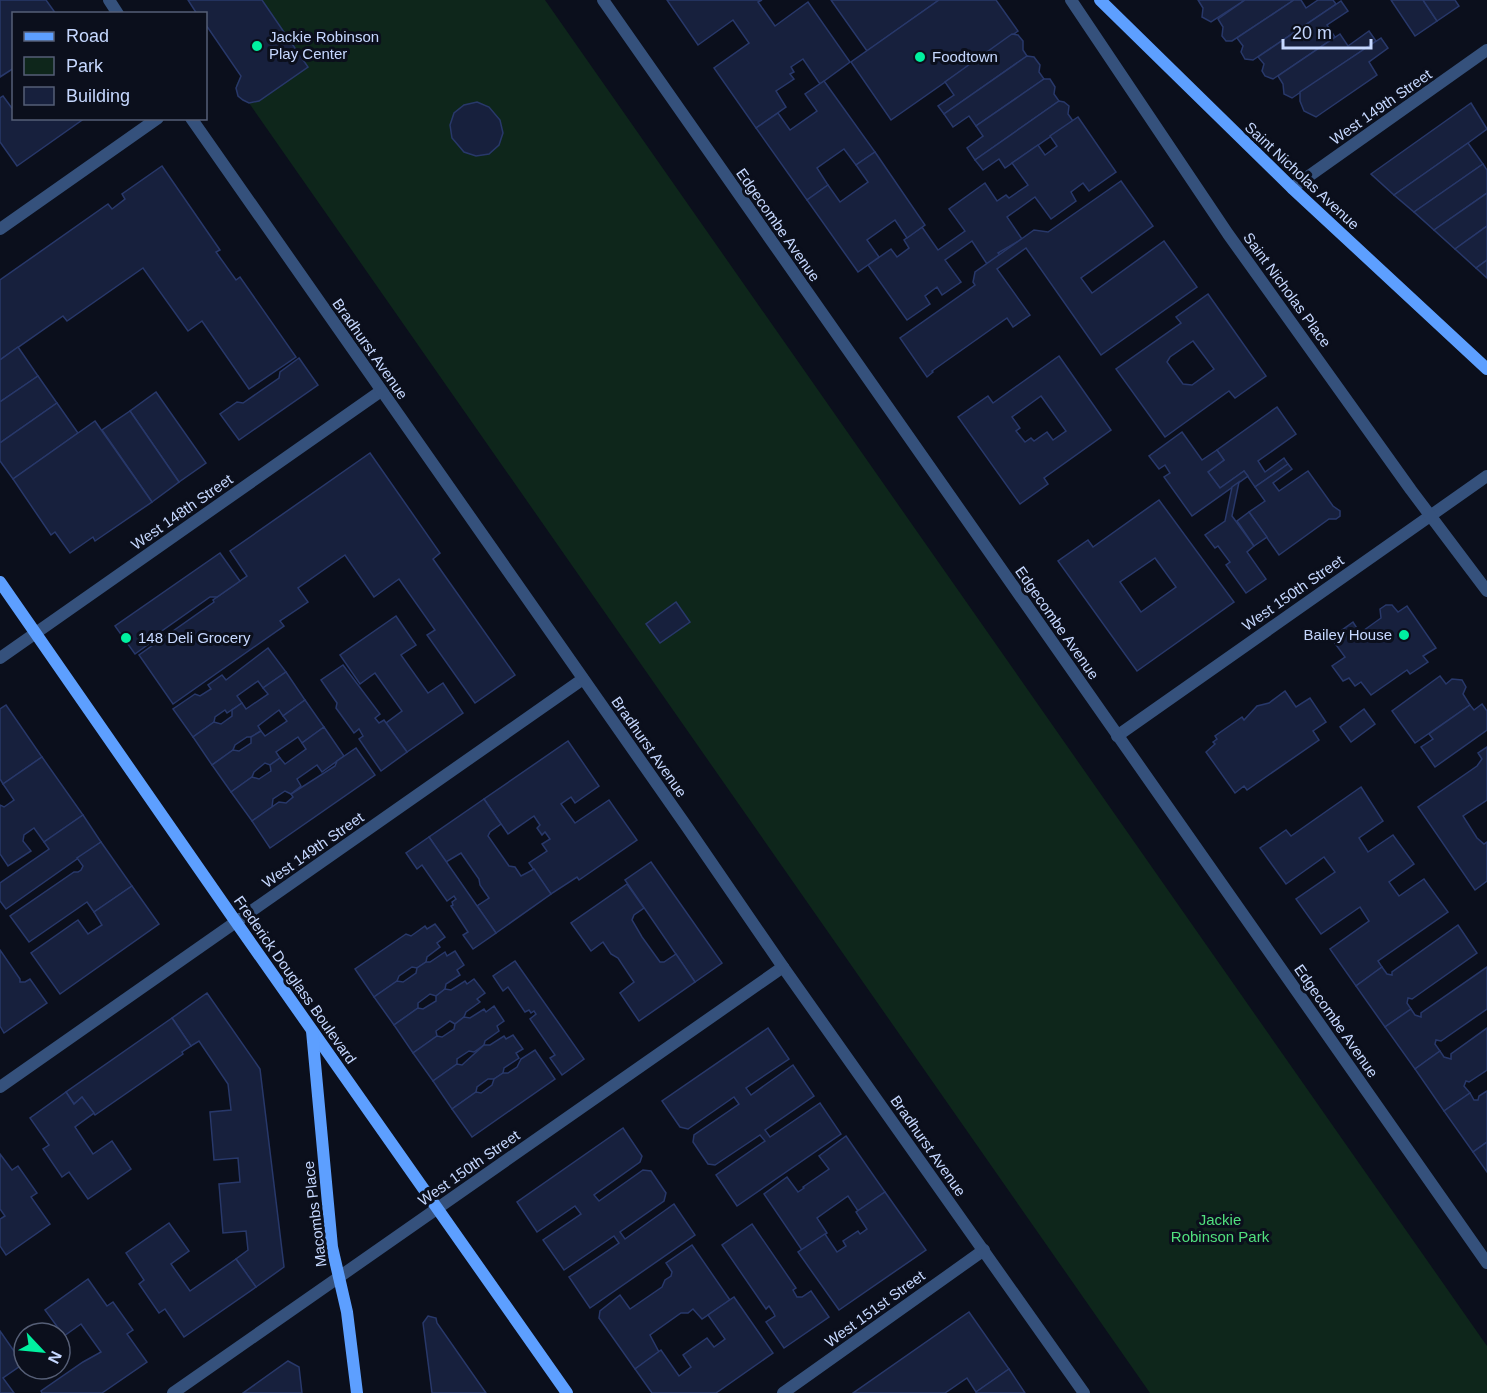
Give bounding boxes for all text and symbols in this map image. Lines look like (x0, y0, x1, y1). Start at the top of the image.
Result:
legend (12, 12, 207, 120)
scale bar (1283, 12, 1372, 50)
text: 20 m (1292, 23, 1332, 43)
text: Road (66, 26, 109, 46)
place label: Jackie Robinson Play Center (269, 28, 379, 62)
marker: Jackie Robinson Play Center (250, 39, 264, 53)
place label: Foodtown (932, 48, 998, 65)
marker: Foodtown (913, 50, 927, 64)
text: Park (66, 56, 104, 76)
street label: West 149th Street (1327, 65, 1435, 148)
text: Building (66, 86, 130, 106)
street label: Saint Nicholas Avenue (1242, 118, 1363, 233)
street label: Edgecombe Avenue (733, 165, 824, 284)
street label: Saint Nicholas Place (1240, 229, 1335, 350)
street label: Bradhurst Avenue (329, 295, 411, 402)
street label: West 148th Street (128, 470, 236, 553)
street label: West 150th Street (1239, 551, 1347, 634)
street label: Edgecombe Avenue (1012, 563, 1103, 682)
place label: Bailey House (1304, 626, 1392, 643)
marker: Bailey House (1397, 628, 1411, 642)
place label: 148 Deli Grocery (138, 629, 251, 646)
marker: 148 Deli Grocery (119, 631, 133, 645)
street label: Bradhurst Avenue (608, 693, 690, 800)
street label: West 149th Street (259, 808, 367, 891)
street label: Frederick Douglass Boulevard (231, 893, 360, 1067)
street label: Edgecombe Avenue (1291, 961, 1382, 1080)
street label: Bradhurst Avenue (887, 1092, 969, 1199)
street label: West 150th Street (415, 1126, 523, 1209)
street label: Macombs Place (300, 1160, 329, 1268)
park label: Jackie Robinson Park (1171, 1211, 1270, 1245)
street label: West 151st Street (822, 1266, 928, 1350)
north arrow (12, 1321, 72, 1381)
text: N (45, 1348, 65, 1366)

